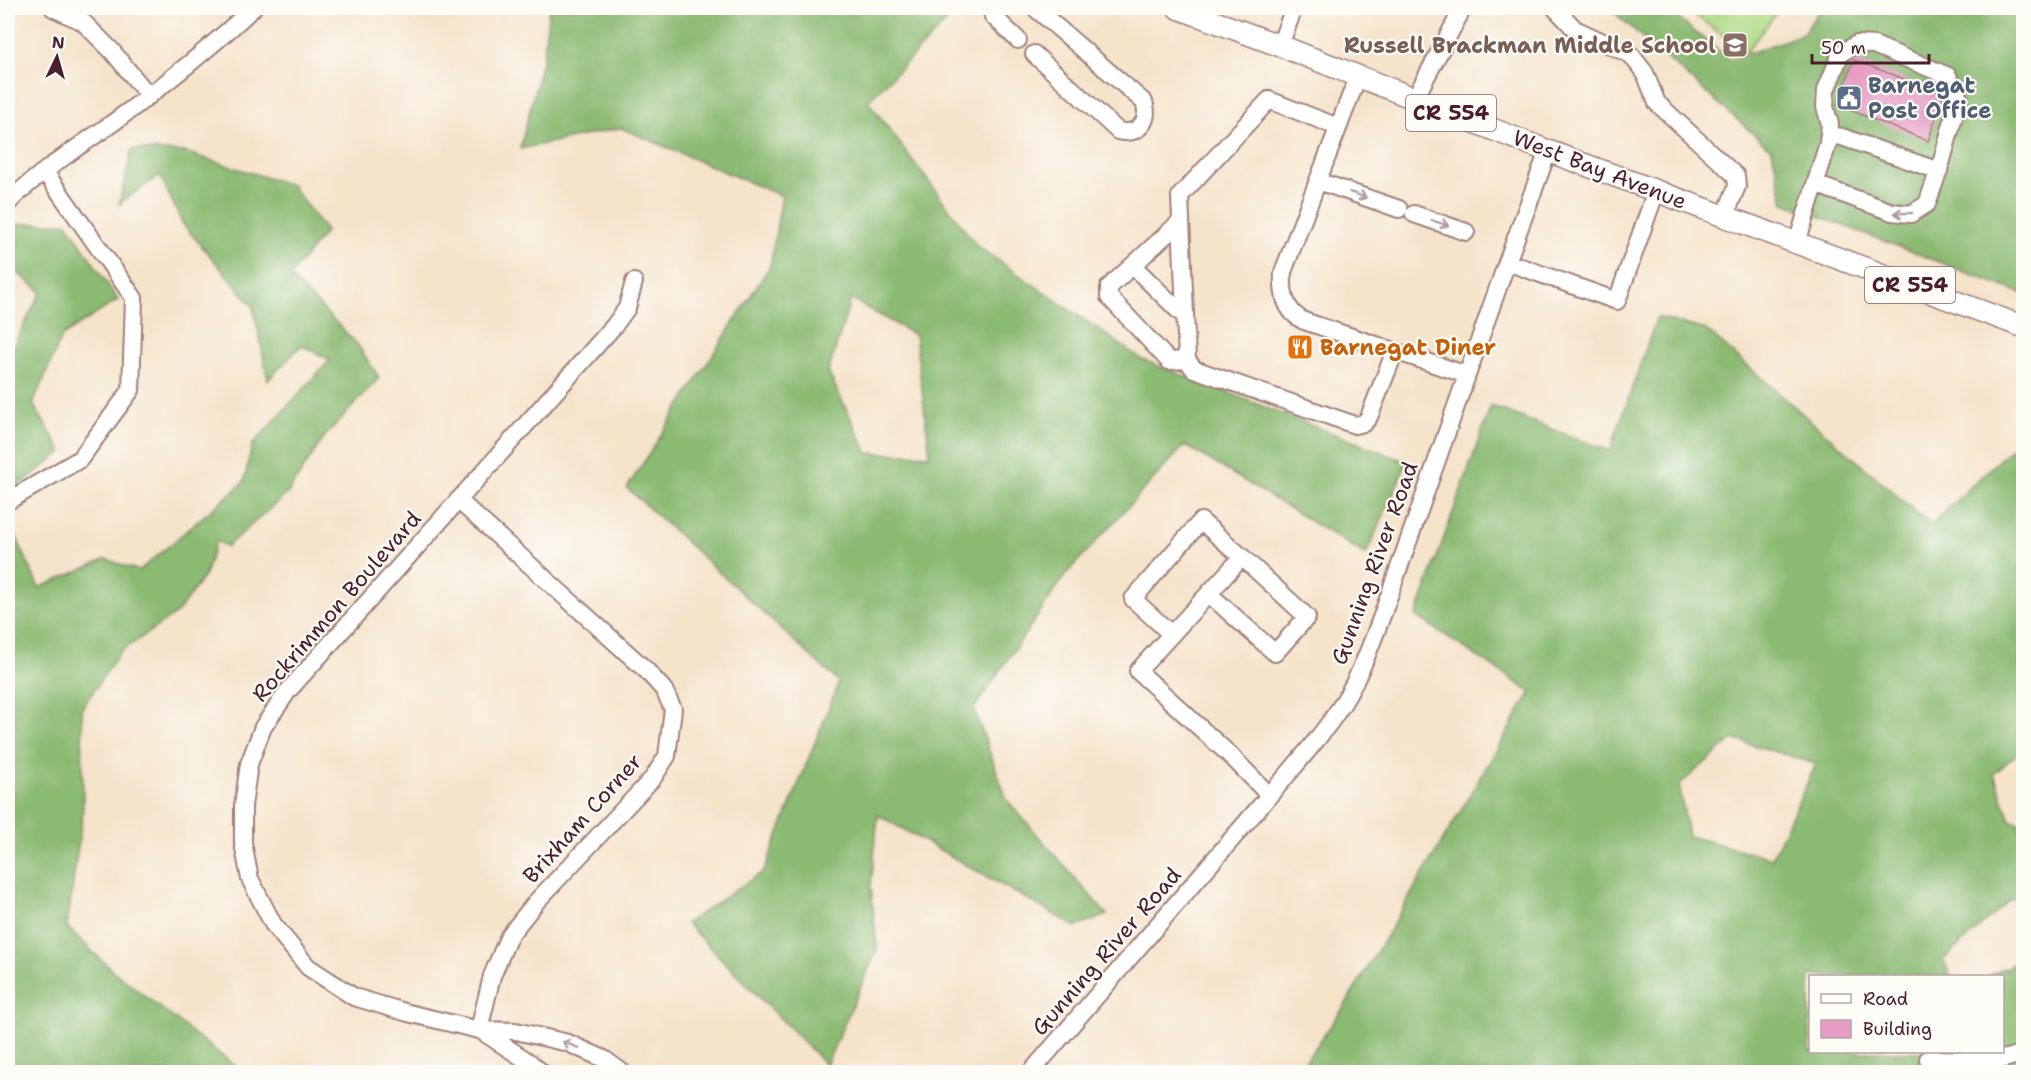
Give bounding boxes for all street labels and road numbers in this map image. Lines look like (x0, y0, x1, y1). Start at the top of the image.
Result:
road number: CR 554 (1406, 95, 1496, 131)
street label: West Bay Avenue (1509, 123, 1691, 216)
road number: CR 554 (1865, 267, 1955, 303)
street label: Gunning River Road (1324, 458, 1425, 669)
street label: Rockrimmon Boulevard (245, 505, 427, 708)
street label: Brixham Corner (516, 747, 648, 889)
street label: Gunning River Road (1025, 861, 1188, 1042)

